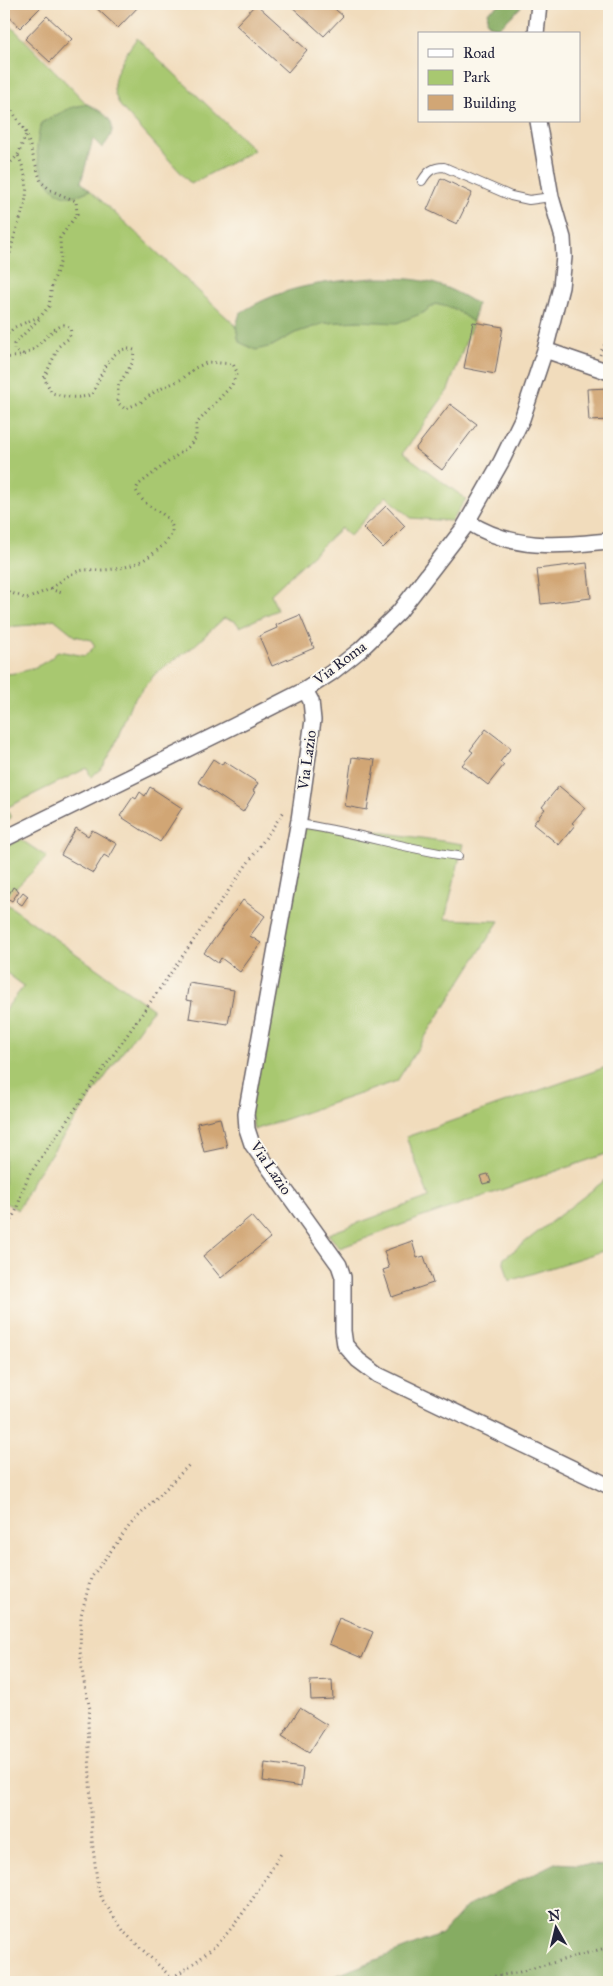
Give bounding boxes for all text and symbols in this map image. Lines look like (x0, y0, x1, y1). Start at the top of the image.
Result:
legend (418, 32, 580, 122)
text: Road (463, 44, 495, 62)
text: Park (463, 68, 490, 86)
text: Building (463, 94, 517, 112)
street label: Via Roma (309, 637, 370, 689)
street label: Via Lazio (294, 729, 320, 792)
street label: Via Lazio (246, 1137, 295, 1198)
north arrow (530, 1904, 580, 1954)
text: N (547, 1906, 561, 1925)

